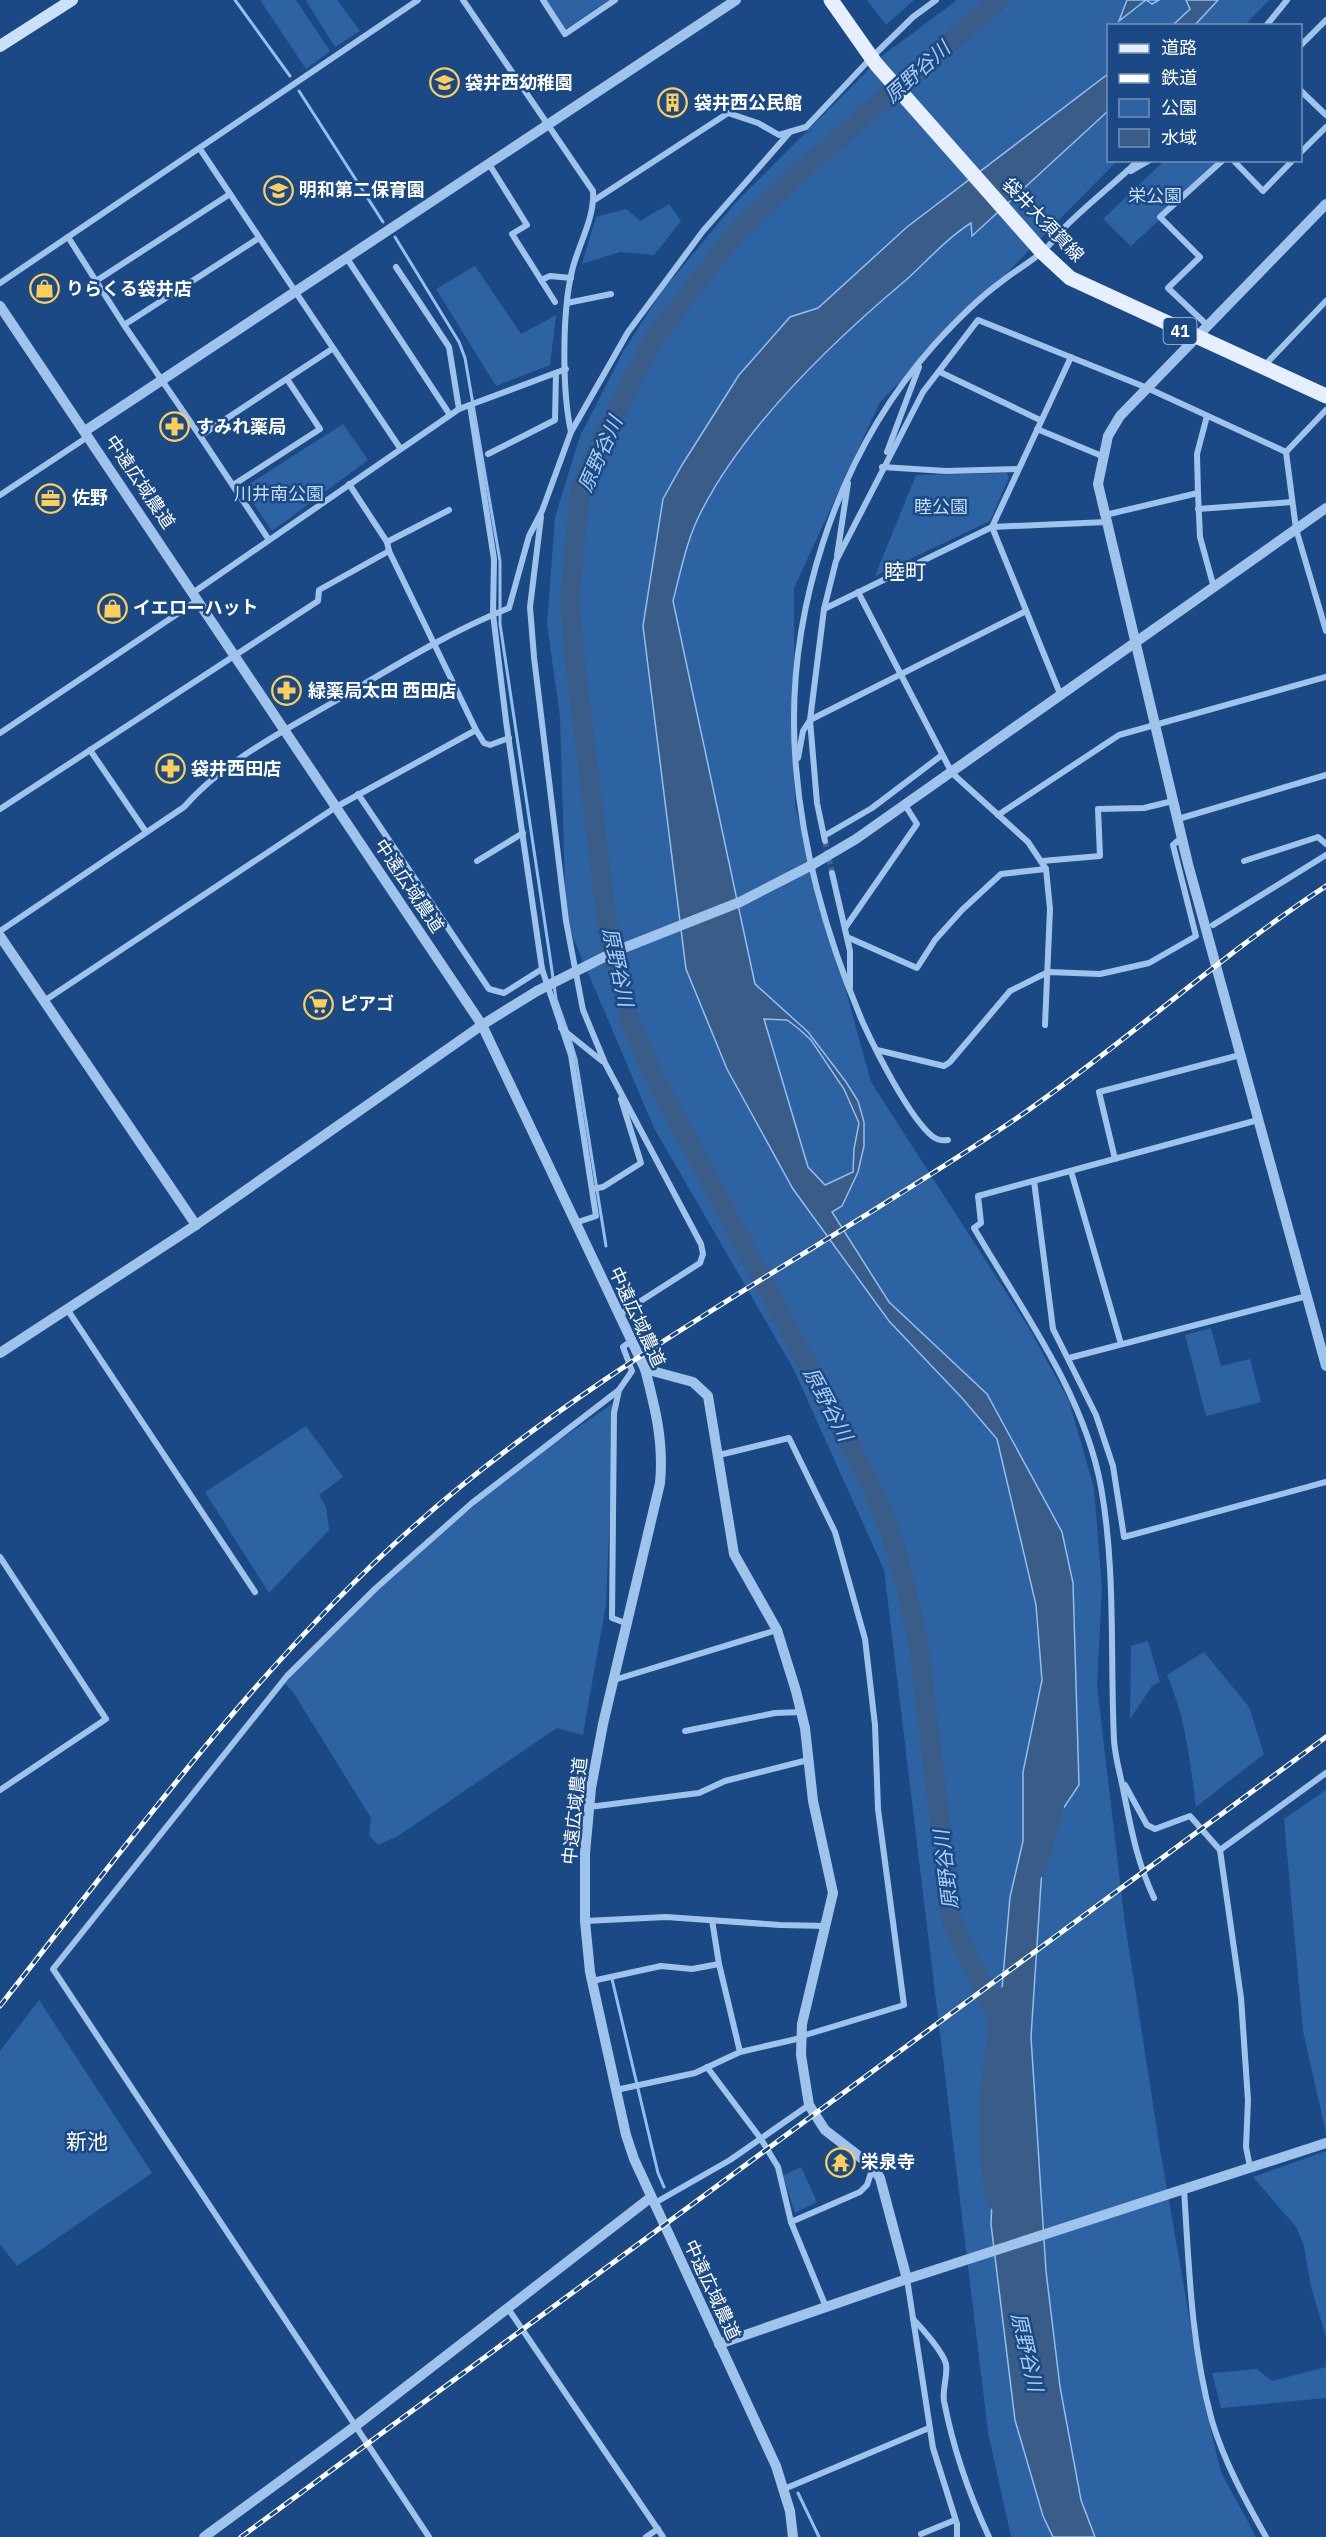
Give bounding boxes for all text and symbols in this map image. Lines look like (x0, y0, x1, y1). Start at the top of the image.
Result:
legend (1107, 24, 1302, 162)
water label: 原野谷川 (878, 33, 957, 108)
text: 道路 (1161, 36, 1197, 59)
text: 鉄道 (1161, 66, 1197, 89)
school or university icon: 袋井西幼稚園 (428, 67, 460, 99)
place label: 袋井西幼稚園 (465, 71, 573, 94)
building icon: 袋井西公民館 (657, 87, 689, 119)
place label: 袋井西公民館 (694, 91, 802, 114)
text: 公園 (1161, 96, 1197, 119)
text: 水域 (1161, 126, 1197, 149)
street label: 袋井大須賀線 (998, 173, 1089, 266)
school or university icon: 明和第二保育園 (262, 174, 294, 206)
place label: 明和第二保育園 (299, 178, 425, 201)
park label: 栄公園 (1128, 184, 1182, 207)
shop icon: りらくる袋井店 (29, 273, 61, 305)
place label: りらくる袋井店 (66, 277, 192, 300)
road number: 41 (1164, 318, 1196, 344)
water label: 原野谷川 (571, 410, 629, 496)
pharmacy icon: すみれ薬局 (159, 411, 191, 443)
place label: すみれ薬局 (196, 415, 286, 438)
street label: 中遠広域農道 (101, 431, 180, 533)
office icon: 佐野 (35, 482, 67, 514)
park label: 川井南公園 (234, 482, 324, 505)
place label: 佐野 (72, 486, 108, 509)
park label: 睦公園 (914, 495, 968, 518)
district label: 睦町 (884, 557, 926, 585)
shop icon: イエローハット (96, 592, 128, 624)
place label: イエローハット (133, 596, 258, 619)
pharmacy icon: 緑薬局太田 西田店 (271, 675, 303, 707)
place label: 緑薬局太田 西田店 (308, 679, 456, 702)
pharmacy icon: 袋井西田店 (154, 753, 186, 785)
place label: 袋井西田店 (191, 757, 281, 780)
street label: 中遠広域農道 (370, 835, 449, 937)
water label: 原野谷川 (597, 925, 640, 1011)
supermarket icon: ピアゴ (303, 988, 335, 1020)
place label: ピアゴ (340, 992, 394, 1015)
street label: 中遠広域農道 (604, 1263, 671, 1371)
water label: 原野谷川 (798, 1362, 860, 1447)
street label: 中遠広域農道 (557, 1756, 592, 1866)
water label: 原野谷川 (927, 1827, 964, 1911)
district label: 新池 (66, 2127, 108, 2155)
temple icon: 栄泉寺 (824, 2146, 856, 2178)
place label: 栄泉寺 (861, 2150, 915, 2173)
street label: 中遠広域農道 (679, 2236, 746, 2344)
water label: 原野谷川 (1005, 2310, 1050, 2396)

